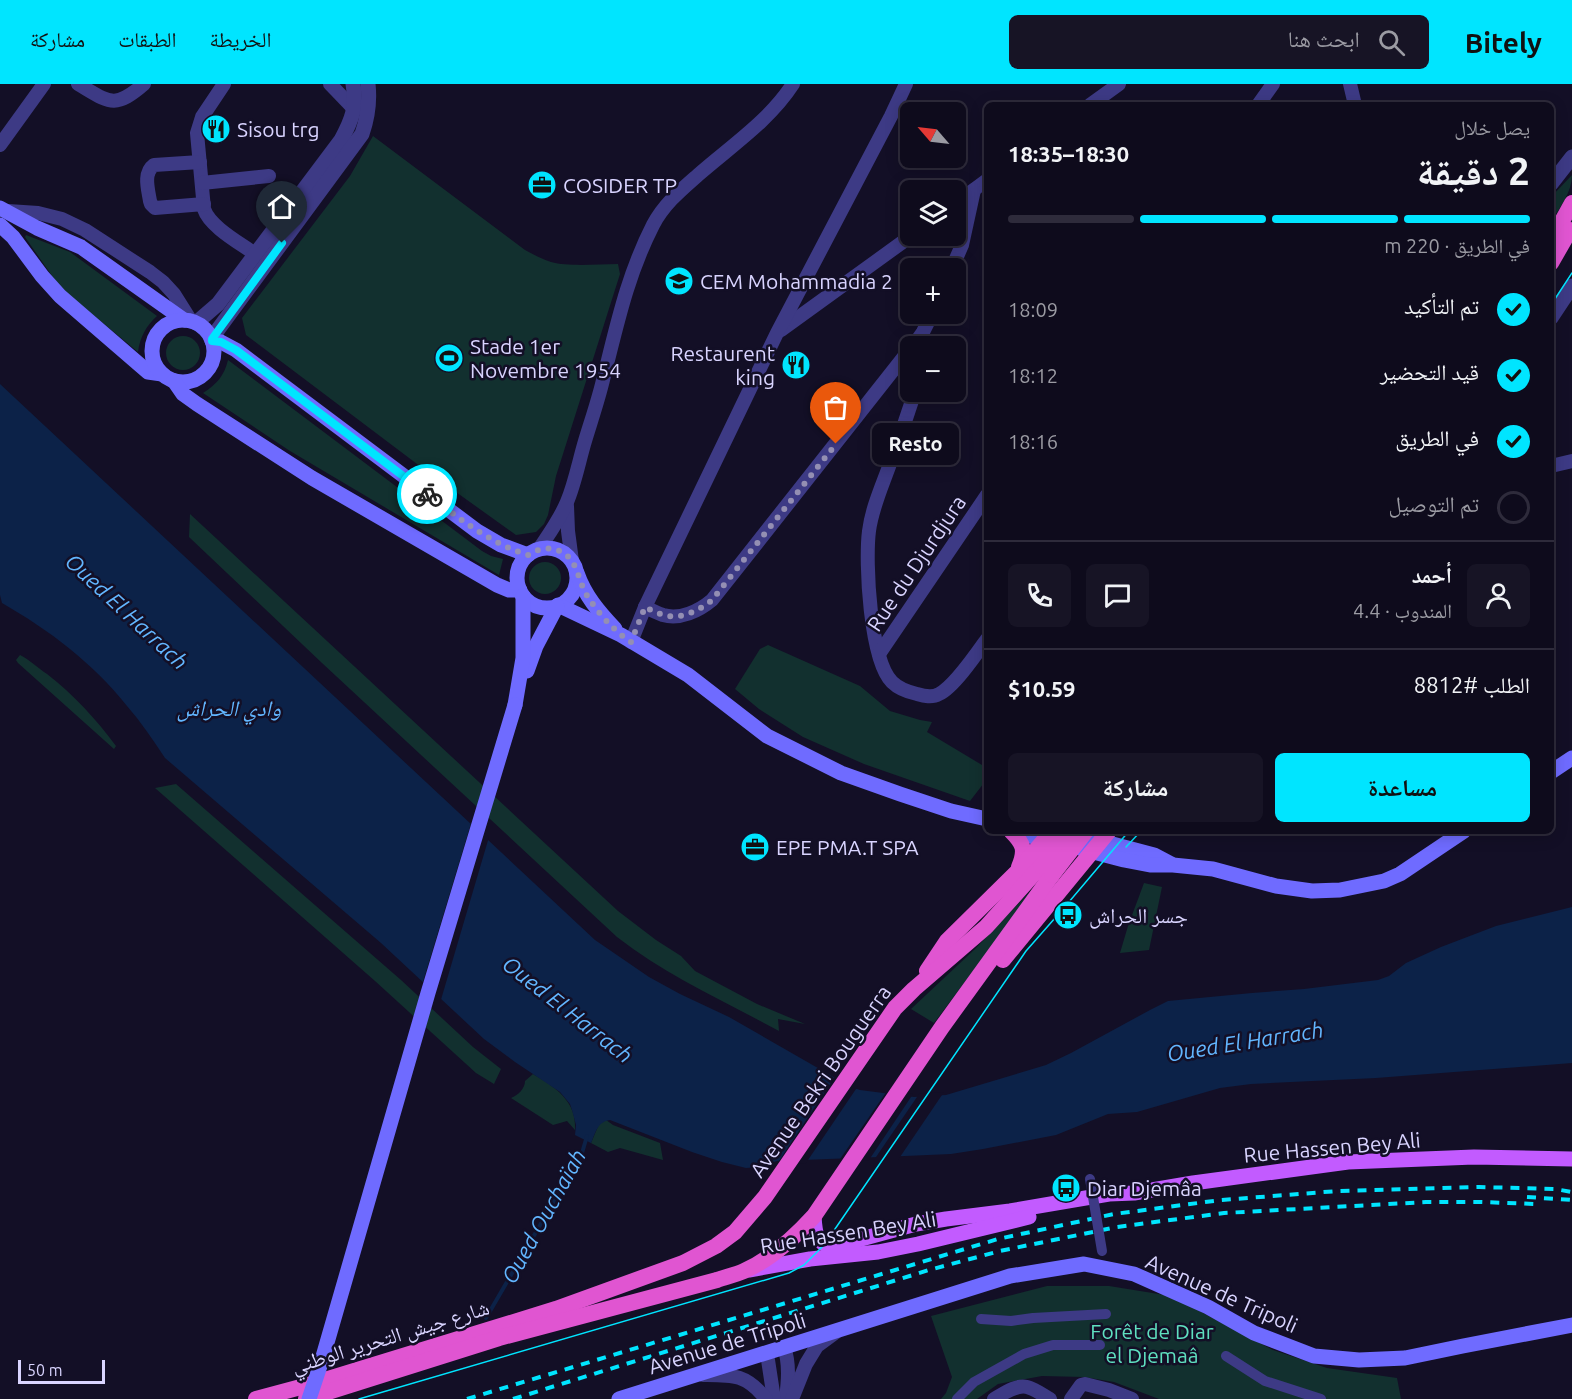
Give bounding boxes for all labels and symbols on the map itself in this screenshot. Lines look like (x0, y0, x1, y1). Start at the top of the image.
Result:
north arrow (900, 102, 966, 168)
restaurant icon: Sisou trg (200, 113, 232, 145)
place label: Sisou trg (237, 117, 320, 141)
office icon: COSIDER TP (526, 169, 558, 201)
place label: COSIDER TP (563, 173, 677, 197)
pin (256, 181, 307, 243)
school or university icon: CEM Mohammadia 2 (663, 265, 695, 297)
place label: CEM Mohammadia 2 (700, 269, 893, 293)
place label: Stade 1er Novembre 1954 (470, 334, 621, 382)
place label: Restaurent king (670, 341, 775, 389)
sports icon: Stade 1er Novembre 1954 (433, 342, 465, 374)
restaurant icon: Restaurent king (780, 349, 812, 381)
pin (810, 382, 861, 444)
callout: Resto (872, 423, 959, 465)
courier (397, 464, 457, 524)
street label: Rue du Djurdjura (862, 491, 970, 635)
water label: Oued El Harrach (61, 548, 193, 674)
water label: وادي الحراش (177, 695, 281, 725)
office icon: EPE PMA.T SPA (739, 831, 771, 863)
place label: EPE PMA.T SPA (776, 835, 919, 859)
bus stop icon: جسر الحراش (1052, 899, 1084, 931)
place label: جسر الحراش (1089, 903, 1188, 929)
water label: Oued El Harrach (498, 951, 638, 1067)
street label: Avenue Bekri Bouguerra (745, 980, 895, 1182)
water label: Oued El Harrach (1165, 1016, 1325, 1066)
street label: Rue Hassen Bey Ali (1242, 1127, 1422, 1167)
water label: Oued Ouchaïah (496, 1145, 590, 1287)
bus stop icon: Diar Djemâa (1050, 1172, 1082, 1204)
place label: Diar Djemâa (1087, 1176, 1202, 1200)
street label: Rue Hassen Bey Ali (758, 1206, 938, 1258)
street label: Avenue de Tripoli (1142, 1249, 1302, 1337)
street label: شارع جيش التحرير الوطني (288, 1294, 493, 1383)
street label: Avenue de Tripoli (645, 1308, 809, 1378)
park label: Forêt de Diar el Djemaâ (1090, 1319, 1214, 1367)
scale bar (18, 1357, 105, 1384)

